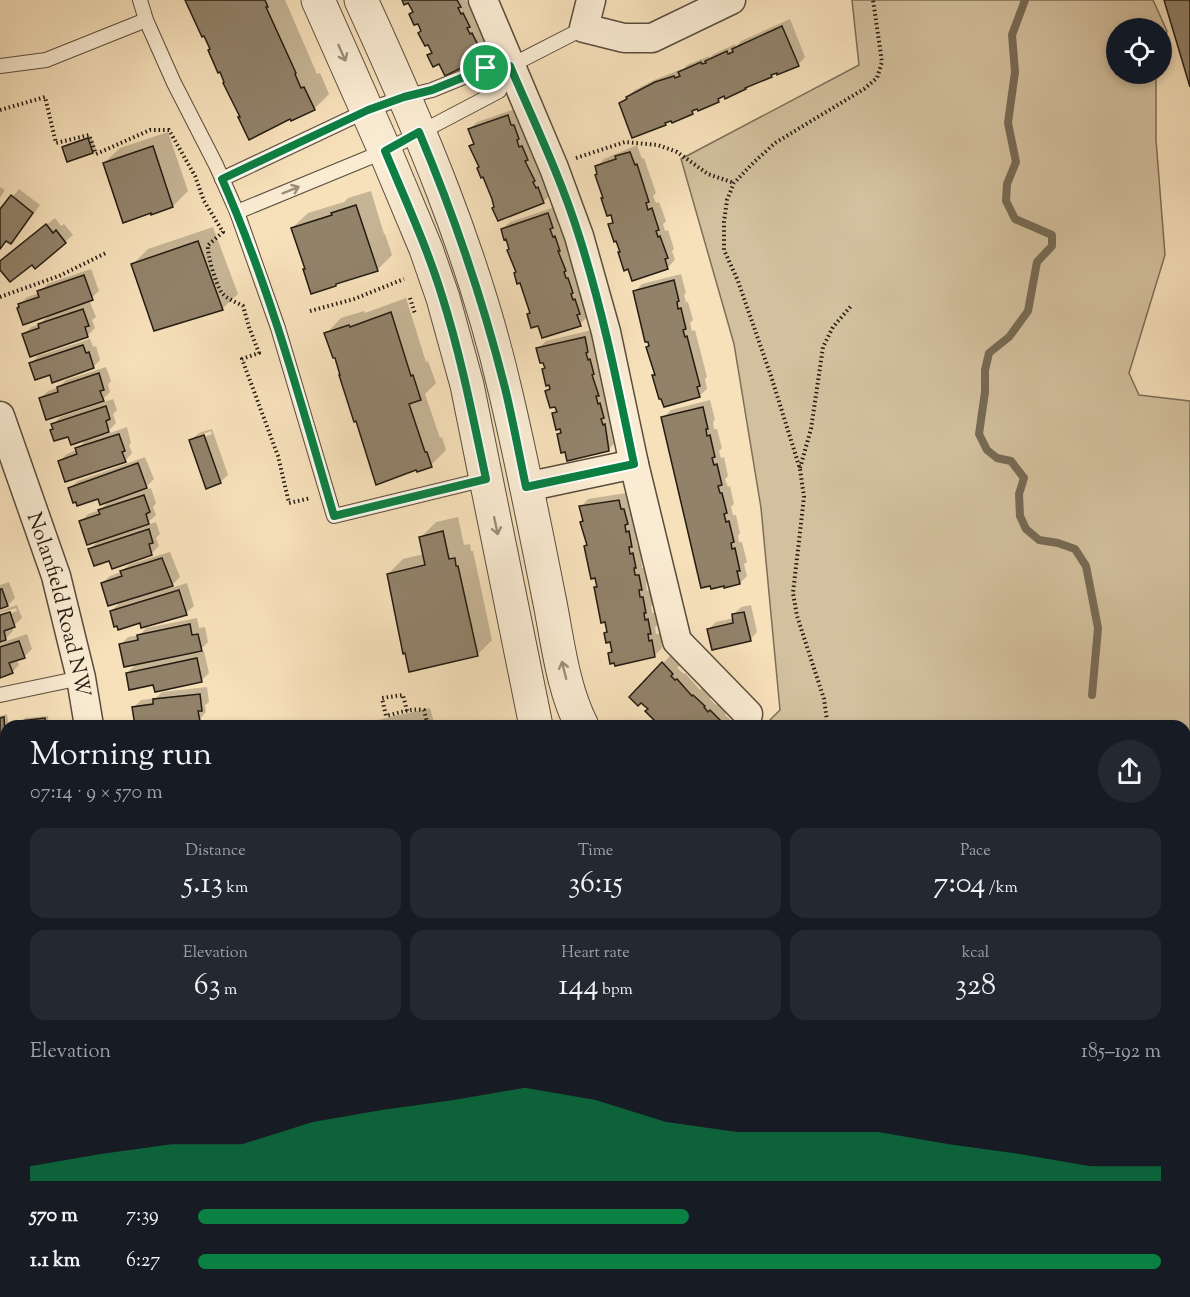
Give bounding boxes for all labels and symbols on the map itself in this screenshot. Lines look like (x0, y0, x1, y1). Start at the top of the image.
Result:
pin (460, 42, 511, 93)
one-way arrow (337, 44, 349, 62)
one-way arrow (281, 184, 300, 195)
street label: Nolanfield Road NW (18, 509, 97, 699)
one-way arrow (491, 516, 502, 535)
one-way arrow (558, 661, 570, 680)

